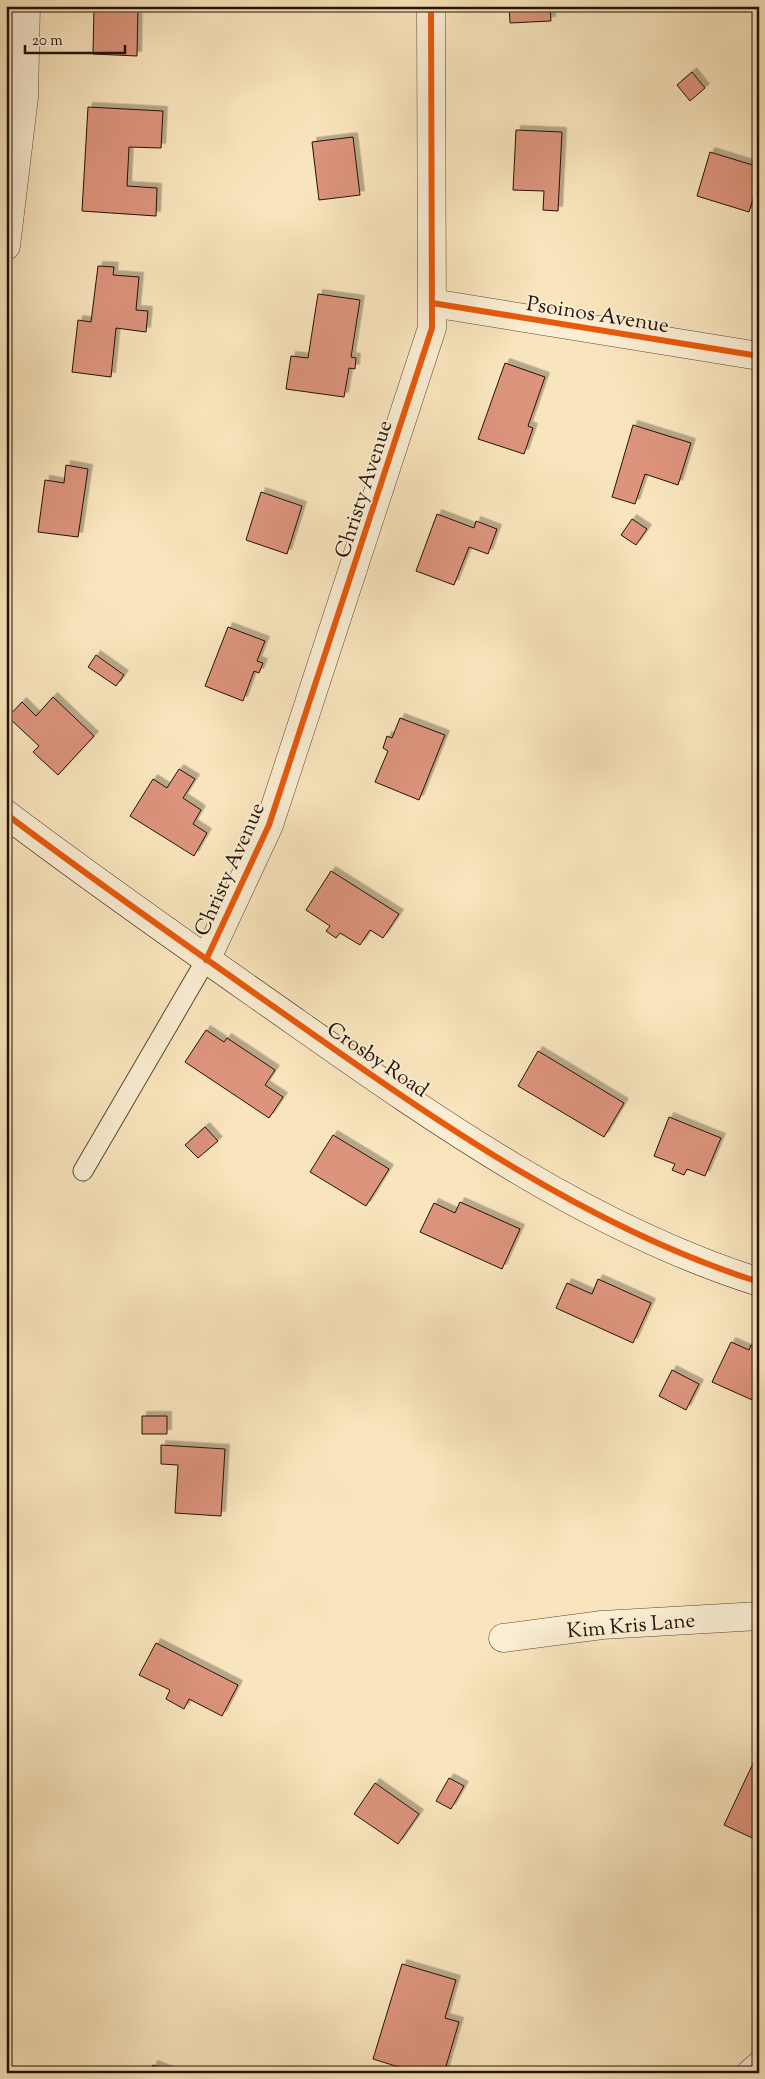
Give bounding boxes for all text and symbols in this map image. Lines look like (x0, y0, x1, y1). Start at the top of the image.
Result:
scale bar (25, 22, 125, 54)
text: 20 m (32, 31, 63, 52)
street label: Psoinos Avenue (524, 290, 671, 342)
street label: Christy Avenue (328, 417, 401, 562)
street label: Christy Avenue (188, 798, 274, 941)
street label: Crosby Road (320, 1015, 434, 1106)
street label: Kim Kris Lane (566, 1606, 697, 1648)

